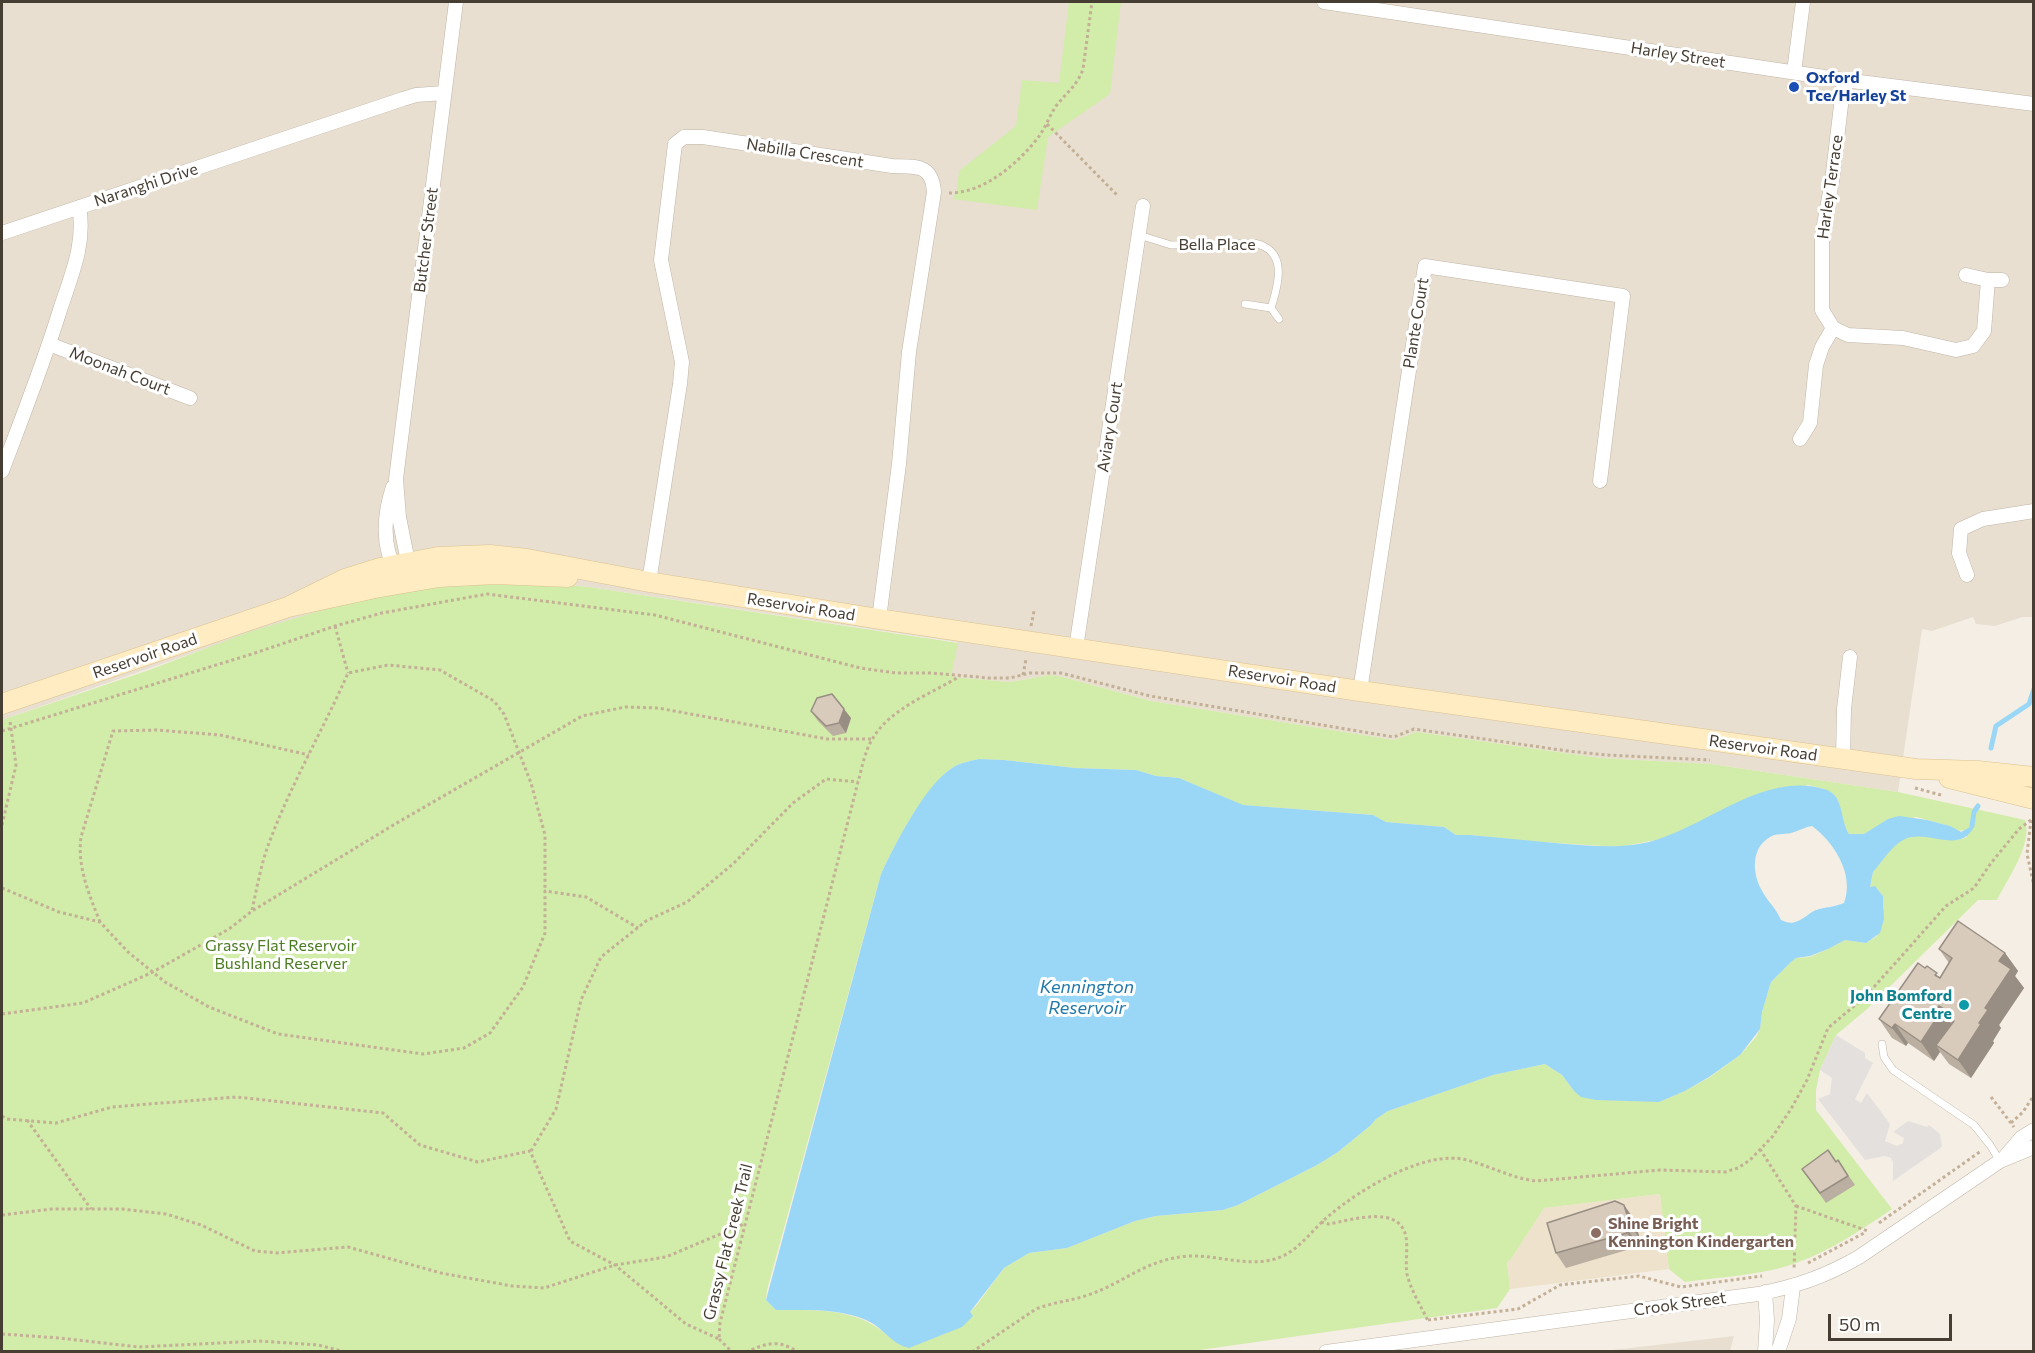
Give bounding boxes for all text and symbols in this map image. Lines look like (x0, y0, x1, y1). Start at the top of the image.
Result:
street label: Harley Street (1629, 38, 1727, 72)
place label: Oxford Tce/Harley St (1806, 68, 1906, 106)
marker: Oxford Tce/Harley St (1787, 80, 1801, 94)
street label: Nabilla Crescent (745, 134, 865, 172)
street label: Harley Terrace (1813, 134, 1847, 240)
street label: Naranghi Drive (92, 159, 200, 211)
street label: Butcher Street (410, 186, 442, 294)
street label: Bella Place (1178, 235, 1256, 255)
street label: Plante Court (1399, 276, 1433, 370)
street label: Moonah Court (67, 343, 173, 399)
street label: Aviary Court (1093, 380, 1127, 474)
street label: Reservoir Road (746, 589, 856, 625)
street label: Reservoir Road (90, 629, 200, 683)
street label: Reservoir Road (1227, 661, 1337, 697)
street label: Reservoir Road (1708, 731, 1818, 765)
park label: Grassy Flat Reservoir Bushland Reserver (205, 936, 357, 974)
water label: Kennington Reservoir (1040, 976, 1134, 1018)
place label: John Bomford Centre (1850, 986, 1952, 1024)
marker: John Bomford Centre (1957, 998, 1971, 1012)
street label: Grassy Flat Creek Trail (699, 1162, 757, 1322)
place label: Shine Bright Kennington Kindergarten (1608, 1214, 1794, 1252)
marker: Shine Bright Kennington Kindergarten (1589, 1226, 1603, 1240)
street label: Crook Street (1633, 1288, 1727, 1320)
scale bar (1831, 1302, 1956, 1340)
text: 50 m (1839, 1313, 1880, 1335)

